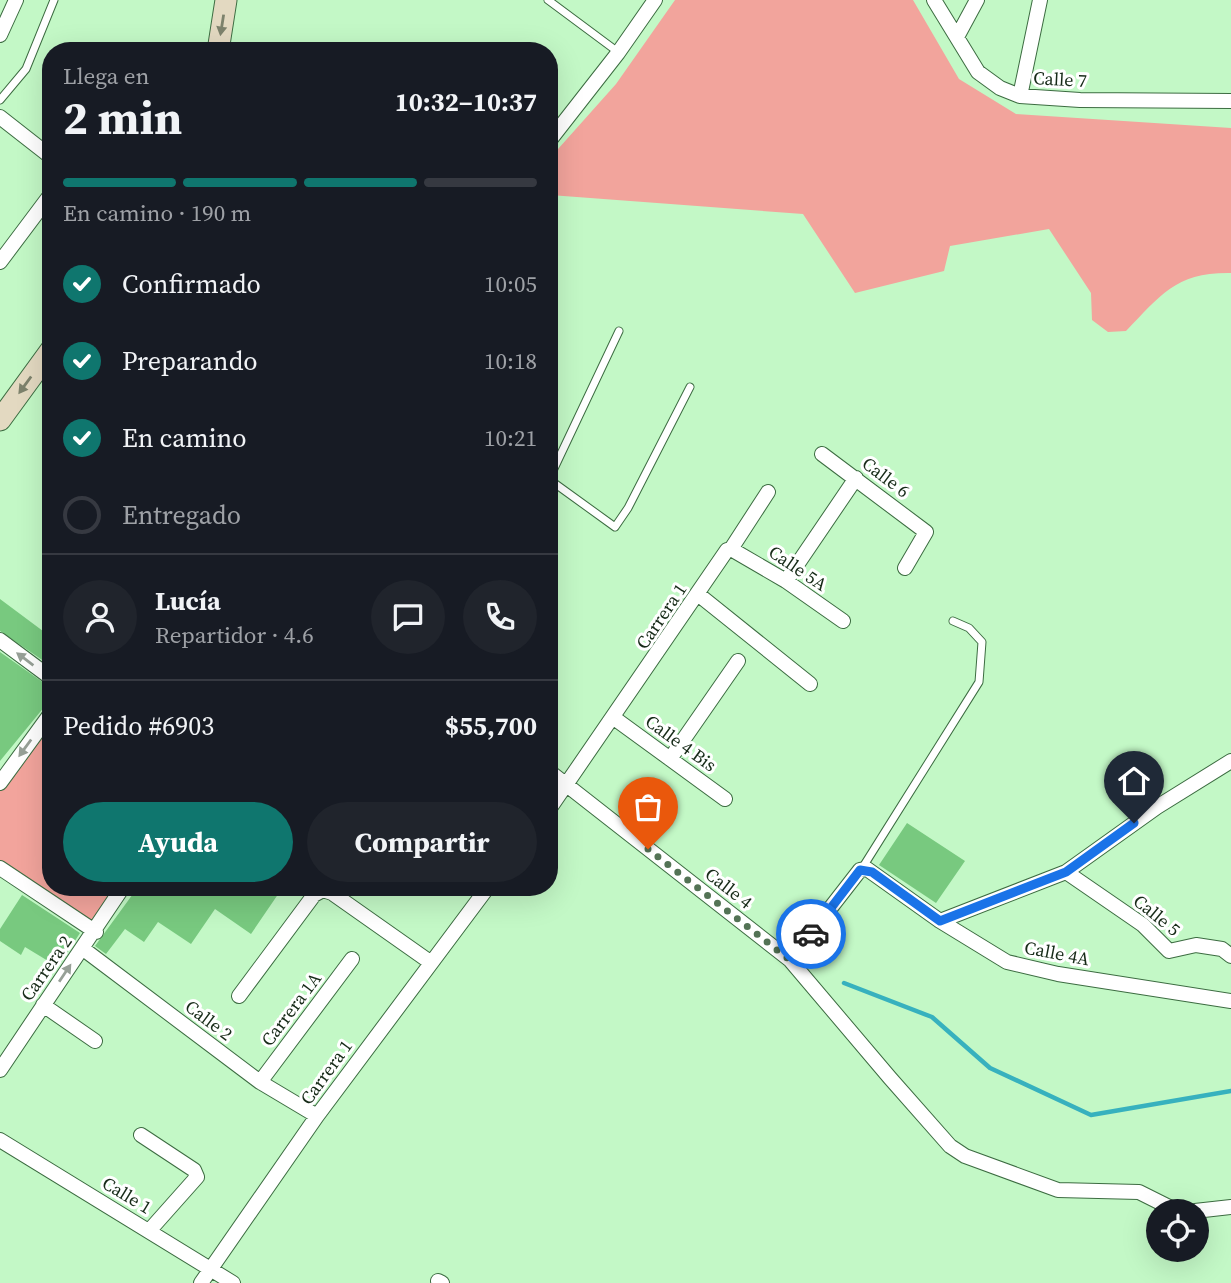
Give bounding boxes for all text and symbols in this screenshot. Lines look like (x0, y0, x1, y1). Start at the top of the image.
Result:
one-way arrow (216, 14, 227, 36)
text: Llega en (63, 60, 149, 92)
street label: Calle 7 (1033, 65, 1087, 93)
text: 10:32–10:37 (395, 84, 537, 120)
text: 2 min (63, 86, 182, 149)
text: En camino · 190 m (63, 197, 251, 229)
icon: check (63, 265, 101, 303)
text: Confirmado (122, 266, 261, 302)
text: 10:05 (484, 268, 537, 300)
icon: check (63, 342, 101, 380)
text: Preparando (122, 343, 258, 379)
text: 10:18 (484, 345, 537, 377)
one-way arrow (19, 376, 33, 394)
icon: check (63, 419, 101, 457)
text: En camino (122, 420, 247, 456)
text: 10:21 (484, 422, 537, 454)
street label: Calle 6 (857, 451, 915, 503)
text: Entregado (122, 497, 241, 533)
street label: Calle 5A (764, 539, 832, 597)
street label: Carrera 1 (630, 578, 692, 654)
button: person (63, 580, 137, 654)
button: chat (371, 580, 445, 654)
button: phone (463, 580, 537, 654)
text: Lucía (155, 583, 221, 619)
text: Repartidor · 4.6 (155, 619, 314, 651)
one-way arrow (16, 652, 35, 666)
text: Pedido #6903 (63, 708, 214, 744)
text: $55,700 (445, 708, 537, 744)
street label: Calle 4 Bis (640, 709, 722, 777)
one-way arrow (19, 739, 33, 757)
pin (1104, 751, 1164, 823)
icon: home (1115, 762, 1153, 800)
pin (618, 777, 678, 849)
icon: bag (629, 788, 667, 826)
button: Ayuda (63, 802, 293, 882)
button: Compartir (307, 802, 537, 882)
street label: Calle 4 (700, 862, 758, 914)
street label: Calle 5 (1128, 888, 1186, 942)
courier (776, 899, 846, 969)
icon: car (792, 915, 830, 953)
street label: Carrera 2 (14, 930, 78, 1006)
street label: Calle 4A (1022, 934, 1092, 972)
one-way arrow (59, 963, 72, 983)
street label: Carrera 1A (255, 967, 327, 1051)
street label: Calle 2 (180, 994, 238, 1046)
street label: Carrera 1 (294, 1035, 358, 1109)
street label: Calle 1 (98, 1170, 156, 1220)
map controls (1146, 1199, 1209, 1262)
button: locate (1146, 1199, 1209, 1262)

